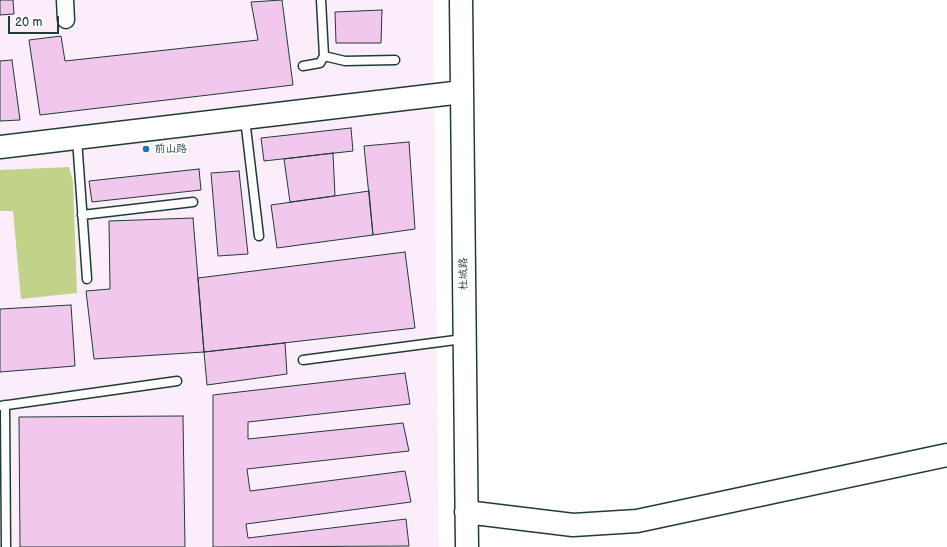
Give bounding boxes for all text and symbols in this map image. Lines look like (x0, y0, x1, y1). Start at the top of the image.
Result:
scale bar (10, 8, 61, 34)
text: 20 m (15, 15, 42, 30)
place label: 前山路 (154, 142, 187, 156)
marker: 前山路 (141, 144, 151, 154)
street label: 杜城路 (457, 257, 471, 291)

